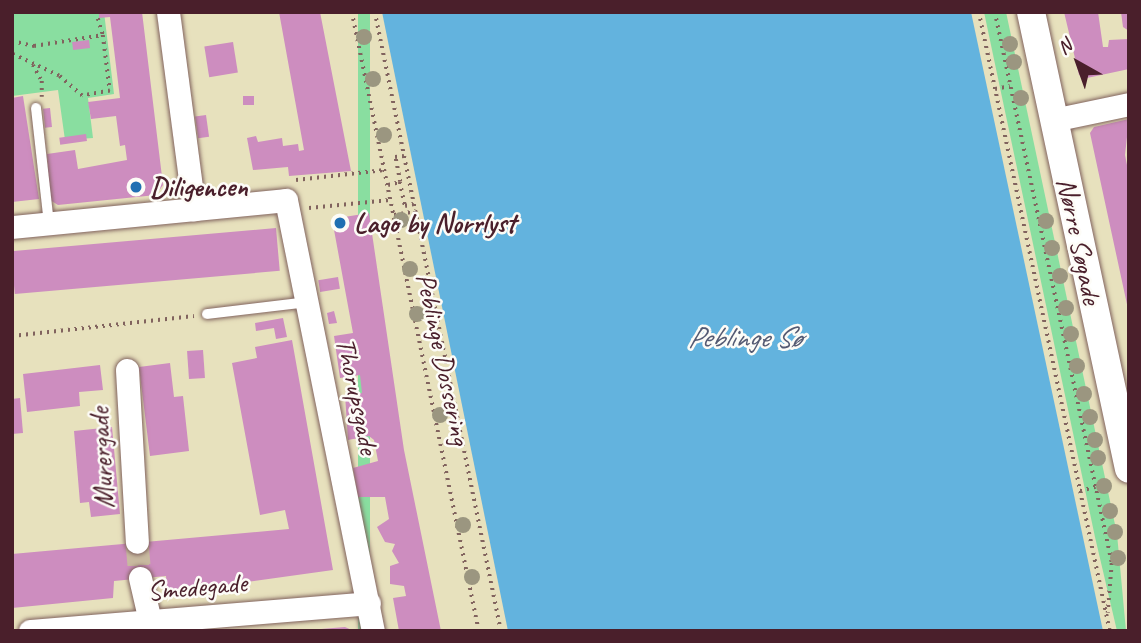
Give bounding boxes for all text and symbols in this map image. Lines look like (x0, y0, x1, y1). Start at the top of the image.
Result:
north arrow (1043, 28, 1113, 98)
text: N (1052, 34, 1077, 60)
place label: Diligencen (150, 170, 248, 204)
street label: Nørre Søgade (1049, 175, 1109, 307)
marker: Diligencen (128, 179, 144, 195)
place label: Lago by Norrlyst (354, 206, 516, 240)
marker: Lago by Norrlyst (332, 215, 348, 231)
street label: Peblinge Dossering (408, 270, 478, 448)
water label: Peblinge Sø (687, 319, 801, 355)
street label: Thorupsgade (328, 335, 386, 457)
street label: Murergade (83, 407, 121, 509)
street label: Smedegade (146, 566, 248, 608)

